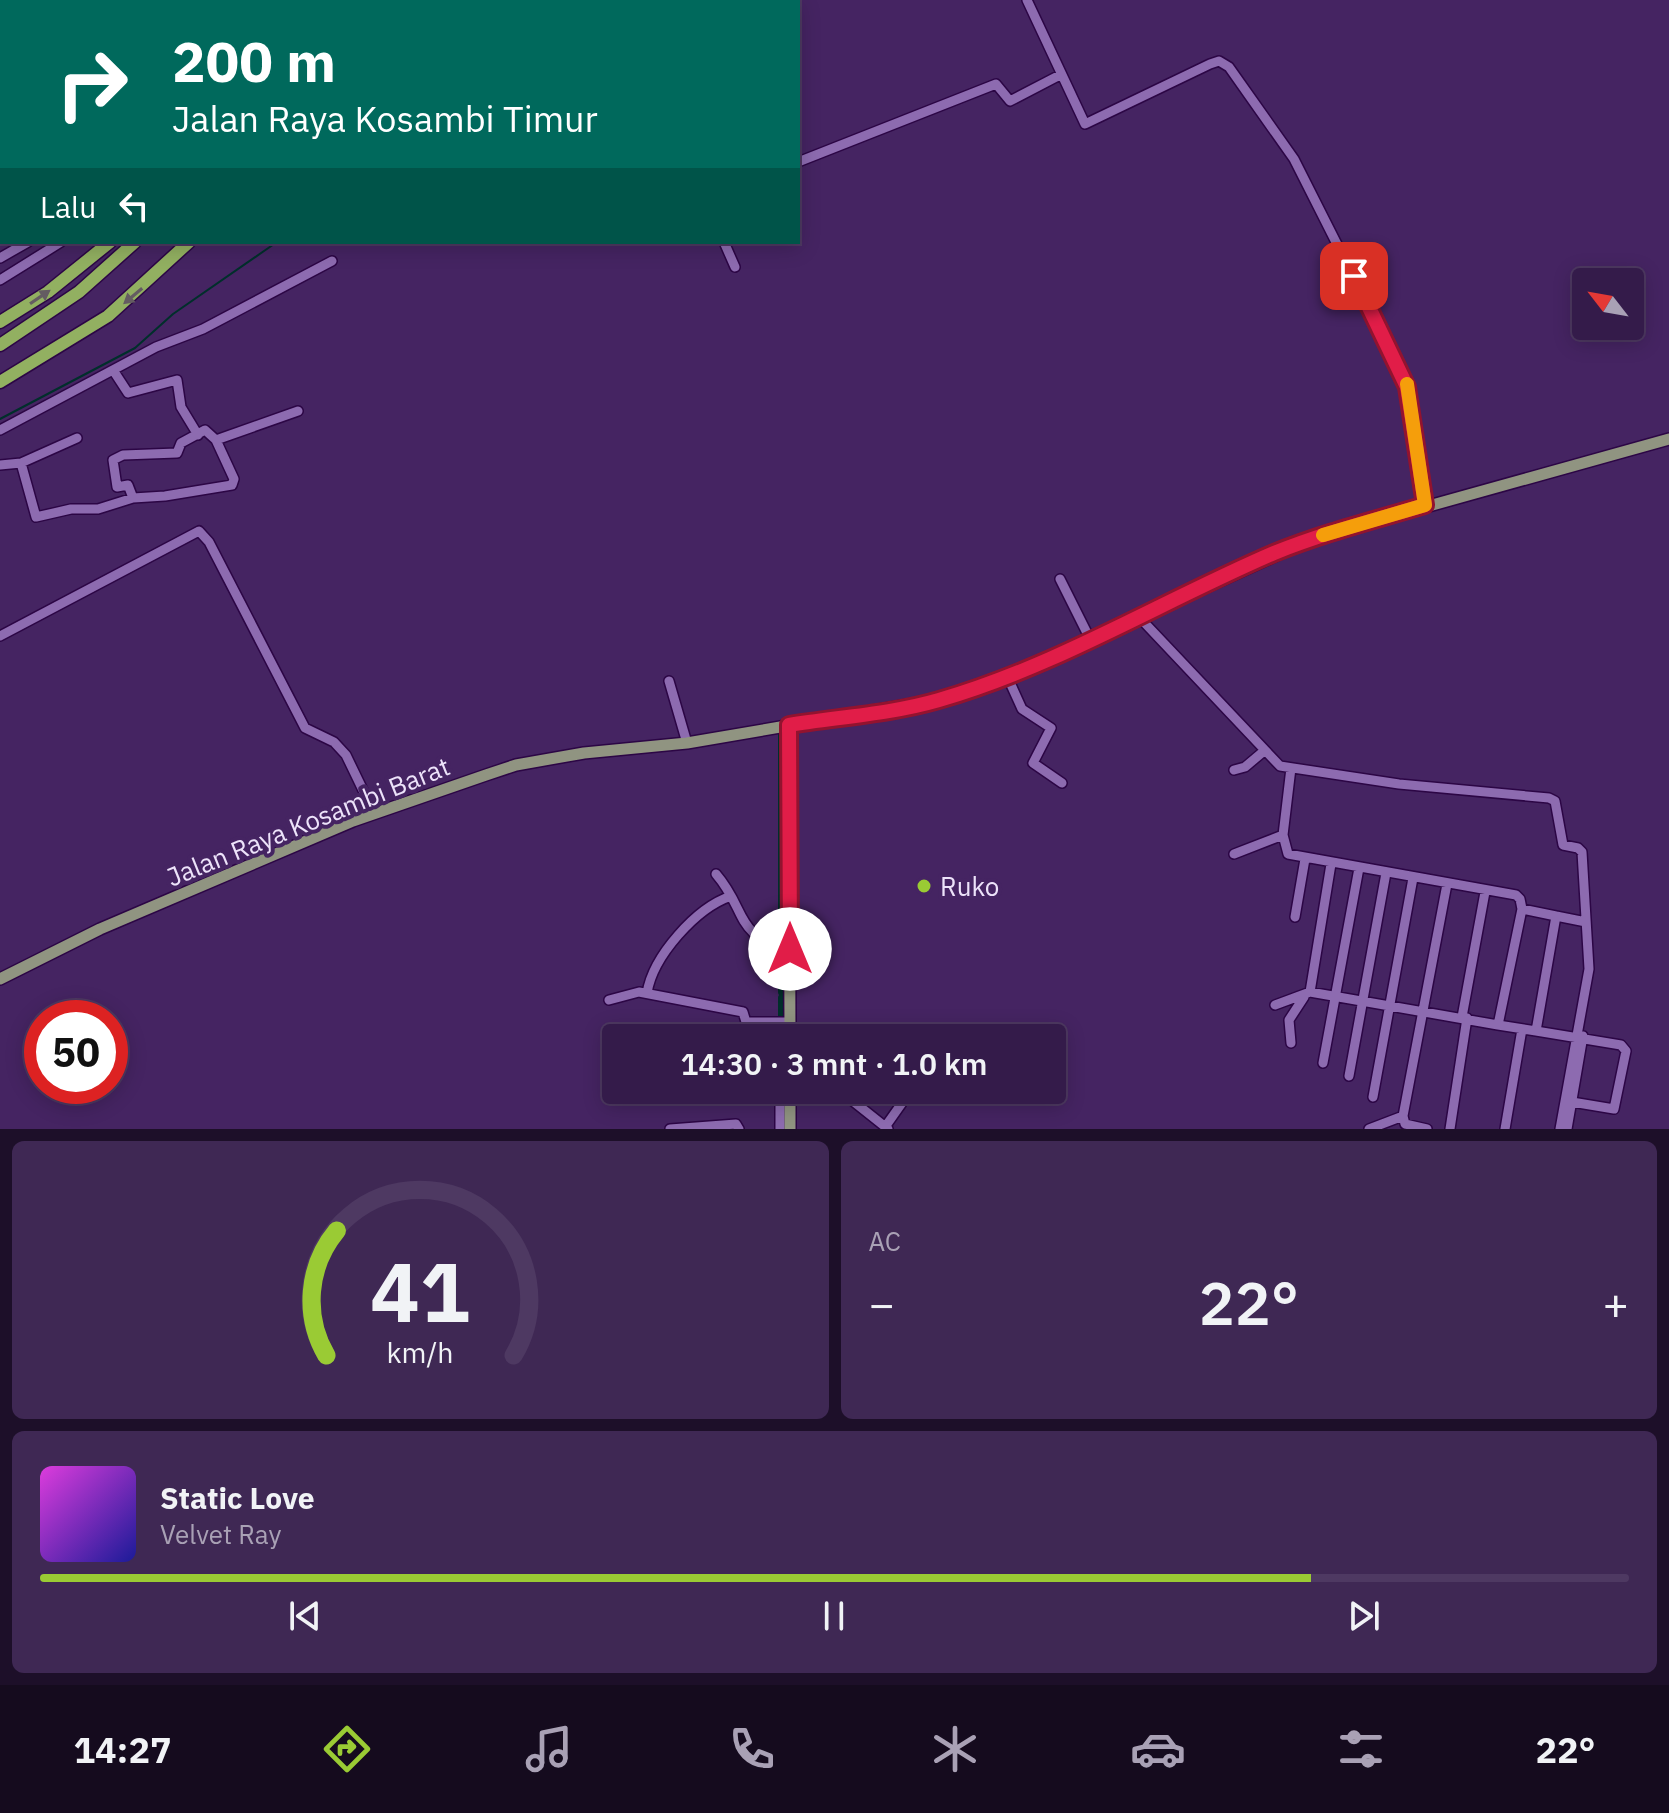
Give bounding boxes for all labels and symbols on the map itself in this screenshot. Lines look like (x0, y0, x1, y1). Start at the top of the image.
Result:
pin (1320, 242, 1388, 310)
north arrow (1572, 268, 1644, 340)
one-way arrow (123, 287, 143, 304)
one-way arrow (29, 291, 51, 305)
street label: Jalan Raya Kosambi Barat (161, 749, 455, 893)
place label: Ruko (940, 869, 999, 903)
marker: Ruko (915, 877, 933, 895)
position arrow (748, 907, 832, 991)
speed limit sign: 50 (24, 1000, 128, 1104)

